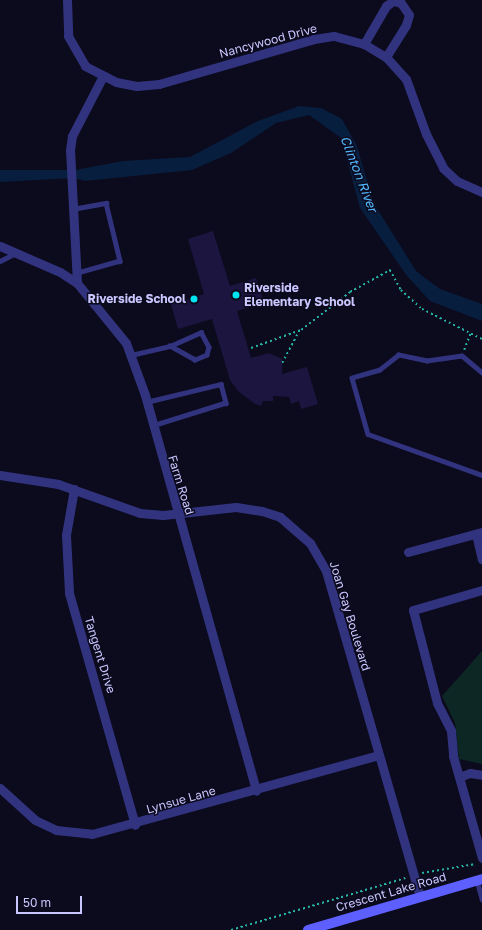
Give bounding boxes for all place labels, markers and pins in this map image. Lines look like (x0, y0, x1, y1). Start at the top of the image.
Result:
place label: Riverside Elementary School (244, 281, 355, 309)
marker: Riverside Elementary School (231, 290, 241, 300)
place label: Riverside School (88, 292, 186, 306)
marker: Riverside School (189, 294, 199, 304)

